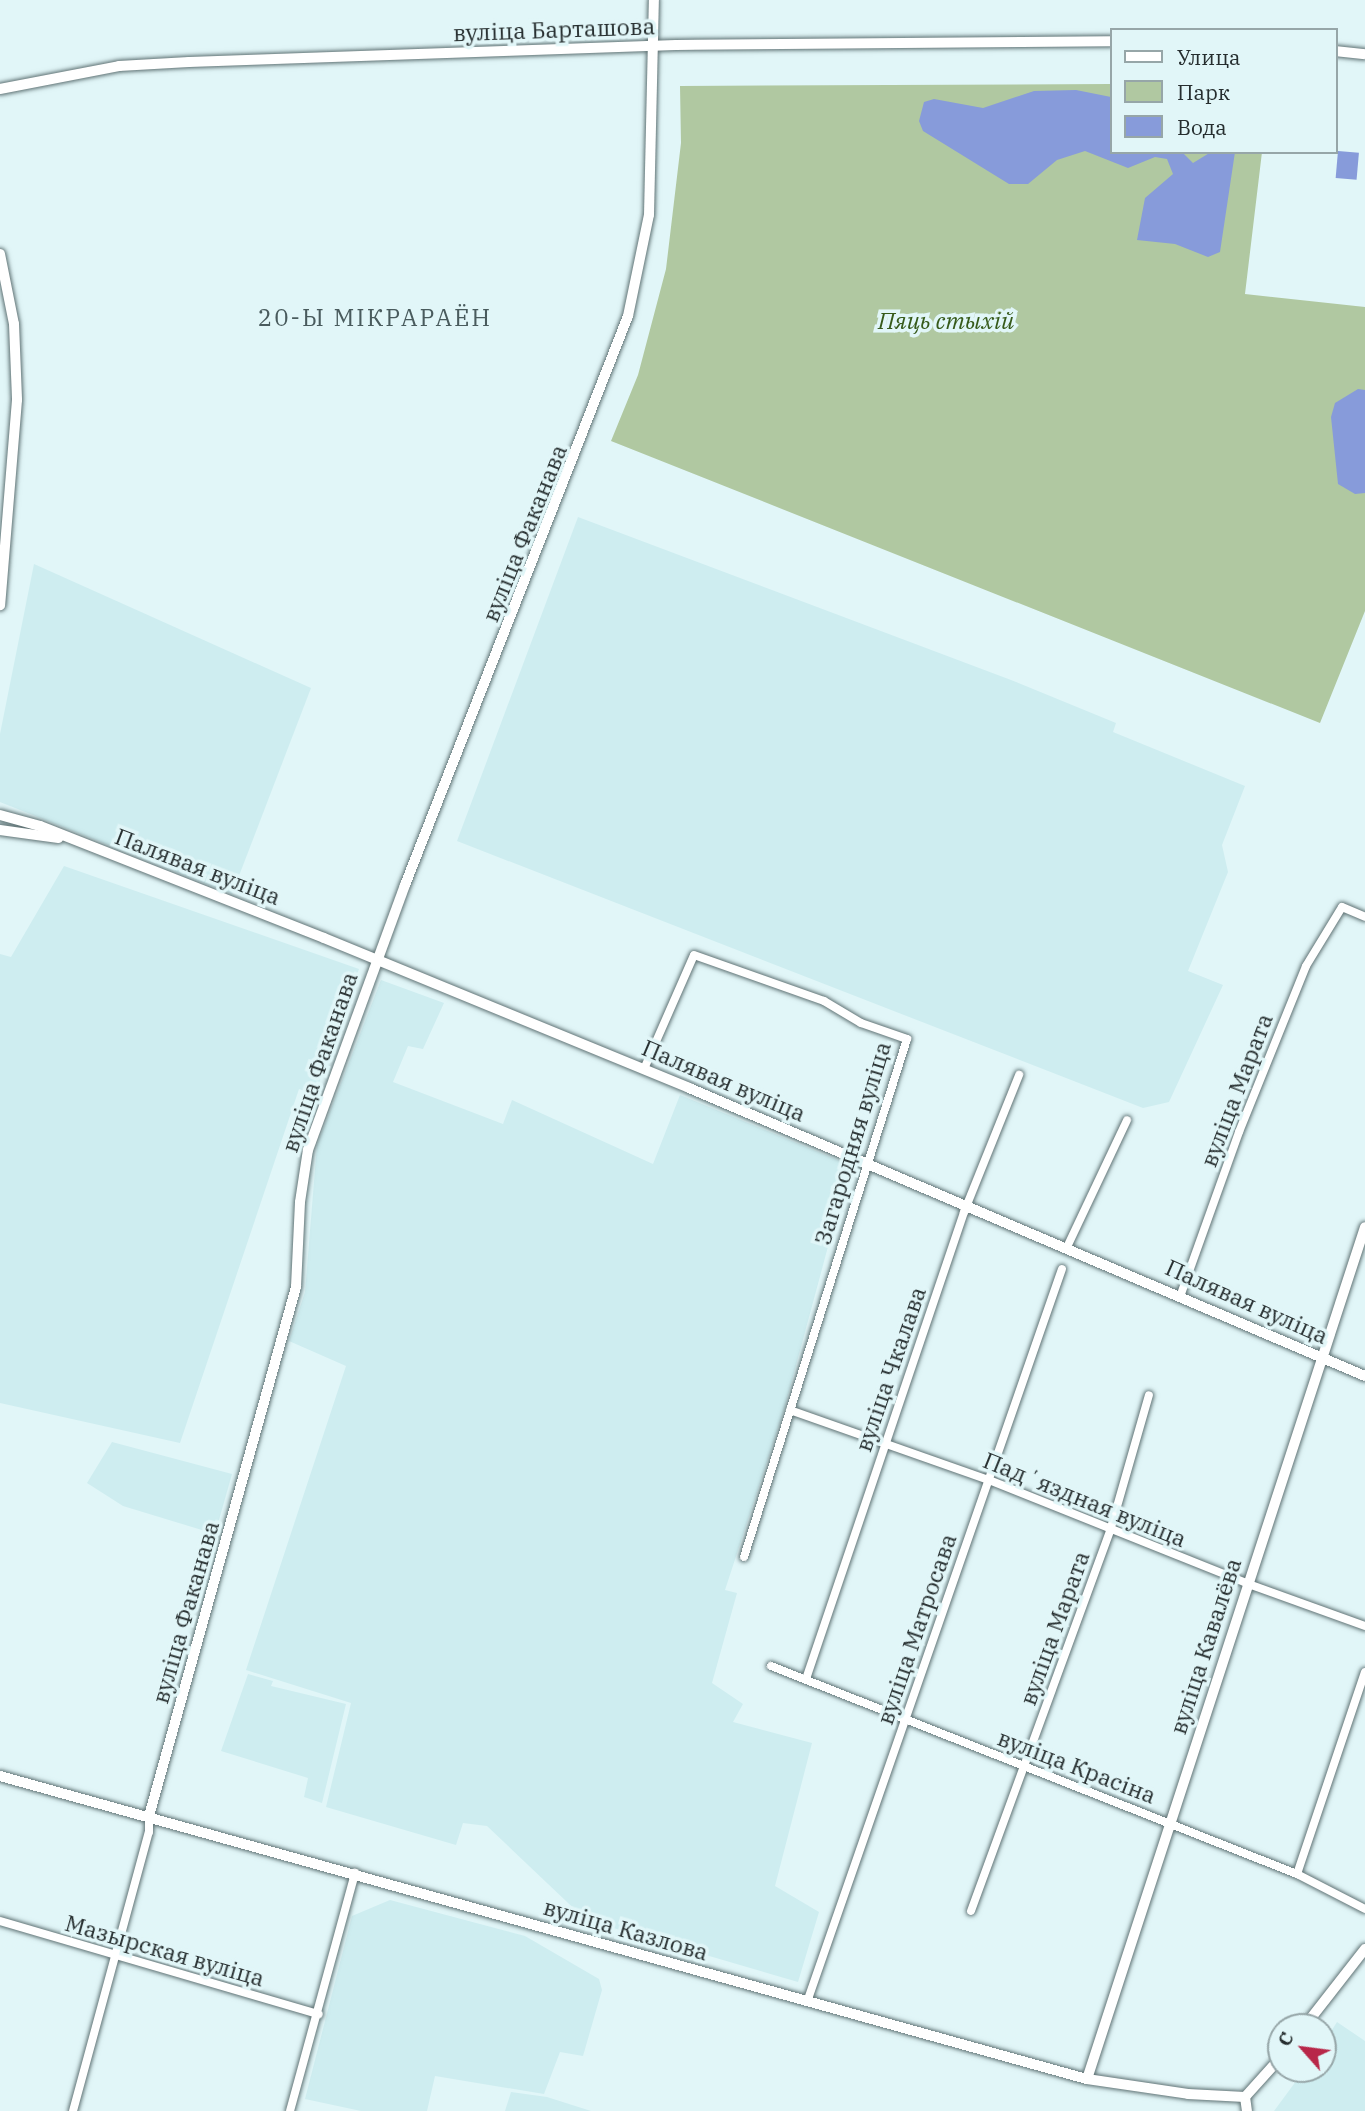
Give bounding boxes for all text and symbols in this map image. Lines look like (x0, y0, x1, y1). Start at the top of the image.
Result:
street label: вуліца Барташова (452, 12, 656, 46)
legend (1110, 28, 1337, 154)
text: Улица (1177, 43, 1241, 71)
text: Парк (1177, 78, 1230, 106)
text: Вода (1177, 113, 1227, 141)
district label: 20-Ы МІКРАРАЁН (260, 304, 490, 332)
park label: Пяць стыхій (878, 306, 1014, 334)
street label: вуліца Факанава (476, 440, 572, 626)
street label: Палявая вуліца (111, 822, 285, 910)
street label: вуліца Факанава (275, 968, 363, 1156)
street label: вуліца Марата (1194, 1009, 1278, 1171)
street label: Палявая вуліца (638, 1033, 810, 1127)
street label: Загародняя вуліца (808, 1038, 896, 1248)
street label: Палявая вуліца (1161, 1253, 1333, 1349)
street label: вуліца Чкалава (849, 1283, 931, 1455)
street label: Падʼяздная вуліца (979, 1446, 1191, 1552)
street label: вуліца Факанава (146, 1517, 224, 1707)
street label: вуліца Матросава (870, 1530, 962, 1728)
street label: вуліца Марата (1013, 1547, 1095, 1709)
street label: вуліца Кавалёва (1164, 1554, 1246, 1738)
street label: вуліца Красіна (994, 1723, 1160, 1809)
street label: вуліца Казлова (540, 1892, 712, 1966)
street label: Мазырская вуліца (62, 1908, 268, 1992)
north arrow (1267, 2013, 1337, 2083)
text: С (1272, 2028, 1299, 2050)

